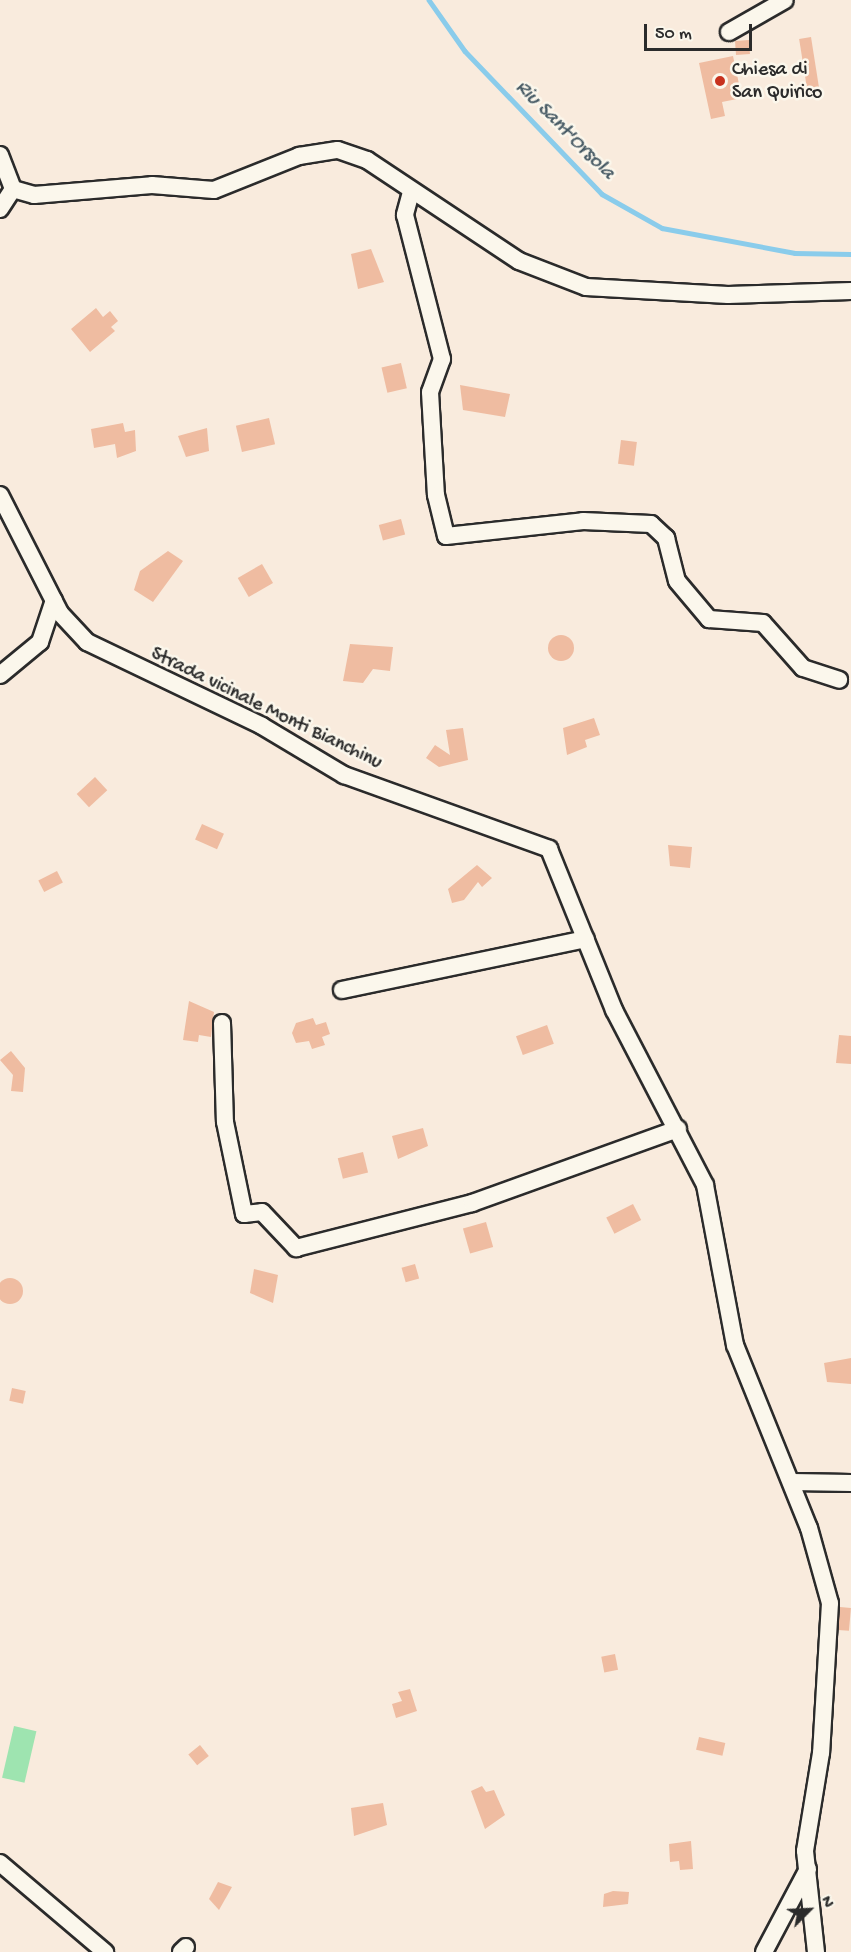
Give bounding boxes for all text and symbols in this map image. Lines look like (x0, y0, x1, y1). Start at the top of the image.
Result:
scale bar (647, 12, 755, 50)
text: 50 m (655, 24, 692, 45)
place label: Chiesa di San Quirico (732, 58, 822, 105)
marker: Chiesa di San Quirico (713, 74, 727, 88)
water label: Riu Sant'Orsola (509, 76, 619, 186)
street label: Strada vicinale Monti Bianchinu (146, 642, 386, 776)
north arrow (779, 1880, 839, 1940)
text: N (815, 1894, 837, 1911)

